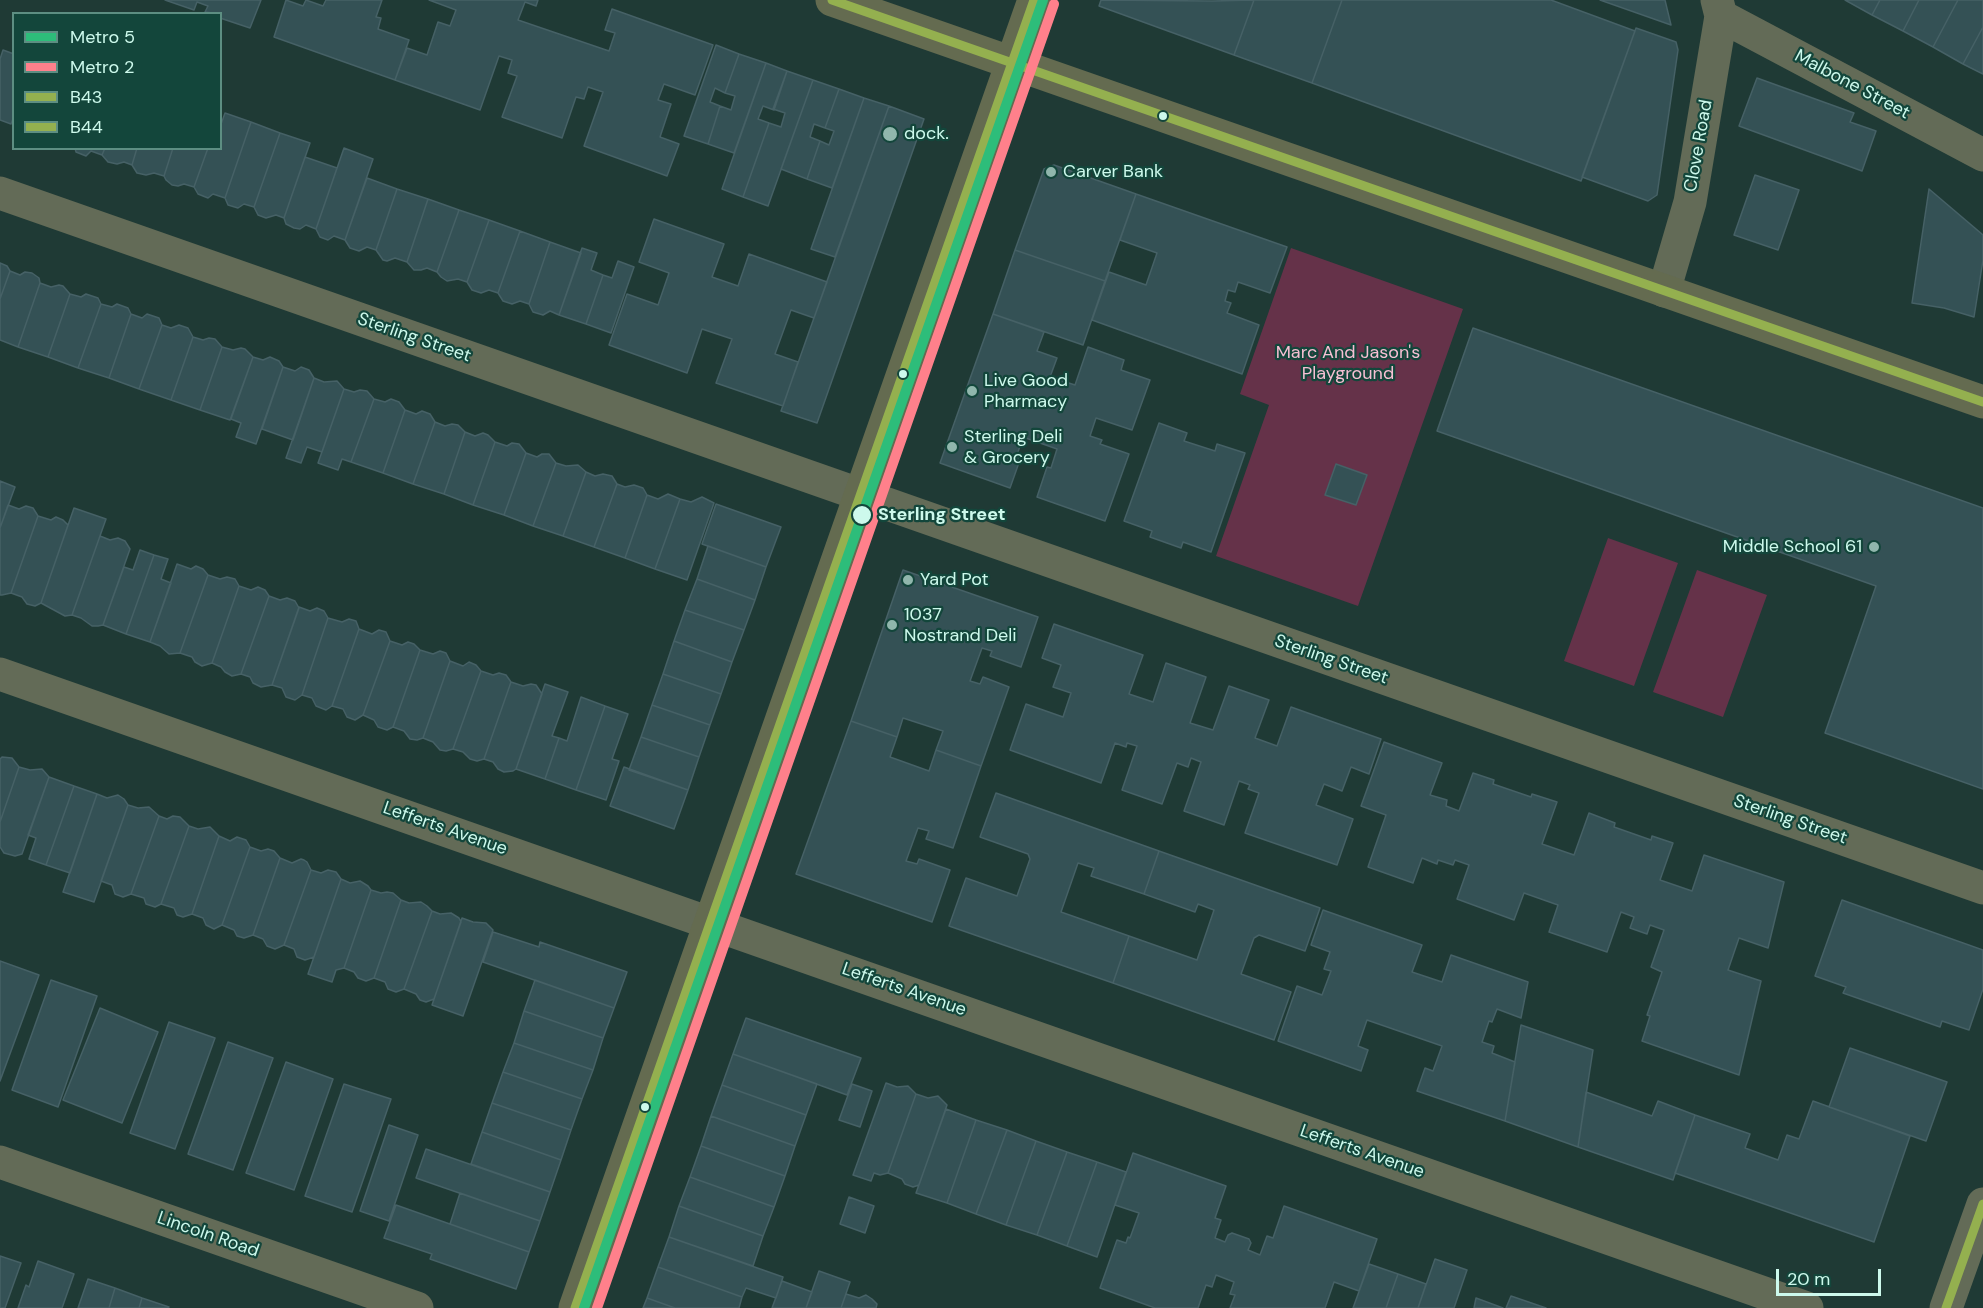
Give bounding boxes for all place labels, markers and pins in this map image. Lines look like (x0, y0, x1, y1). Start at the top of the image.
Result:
unlabelled marker (1157, 110, 1169, 122)
place label: dock. (904, 123, 949, 145)
marker: dock. (881, 125, 899, 143)
place label: Carver Bank (1063, 161, 1163, 183)
marker: Carver Bank (1044, 165, 1058, 179)
unlabelled marker (897, 368, 909, 380)
place label: Live Good Pharmacy (984, 370, 1068, 412)
marker: Live Good Pharmacy (965, 384, 979, 398)
place label: Sterling Deli & Grocery (964, 426, 1063, 468)
marker: Sterling Deli & Grocery (945, 440, 959, 454)
marker: Sterling Street (851, 504, 873, 526)
place label: Sterling Street (878, 504, 1006, 526)
place label: Middle School 61 (1723, 536, 1862, 558)
marker: Middle School 61 (1867, 540, 1881, 554)
place label: Yard Pot (920, 569, 989, 591)
marker: Yard Pot (901, 573, 915, 587)
place label: 1037 Nostrand Deli (904, 604, 1017, 646)
marker: 1037 Nostrand Deli (885, 618, 899, 632)
unlabelled marker (639, 1101, 651, 1113)

